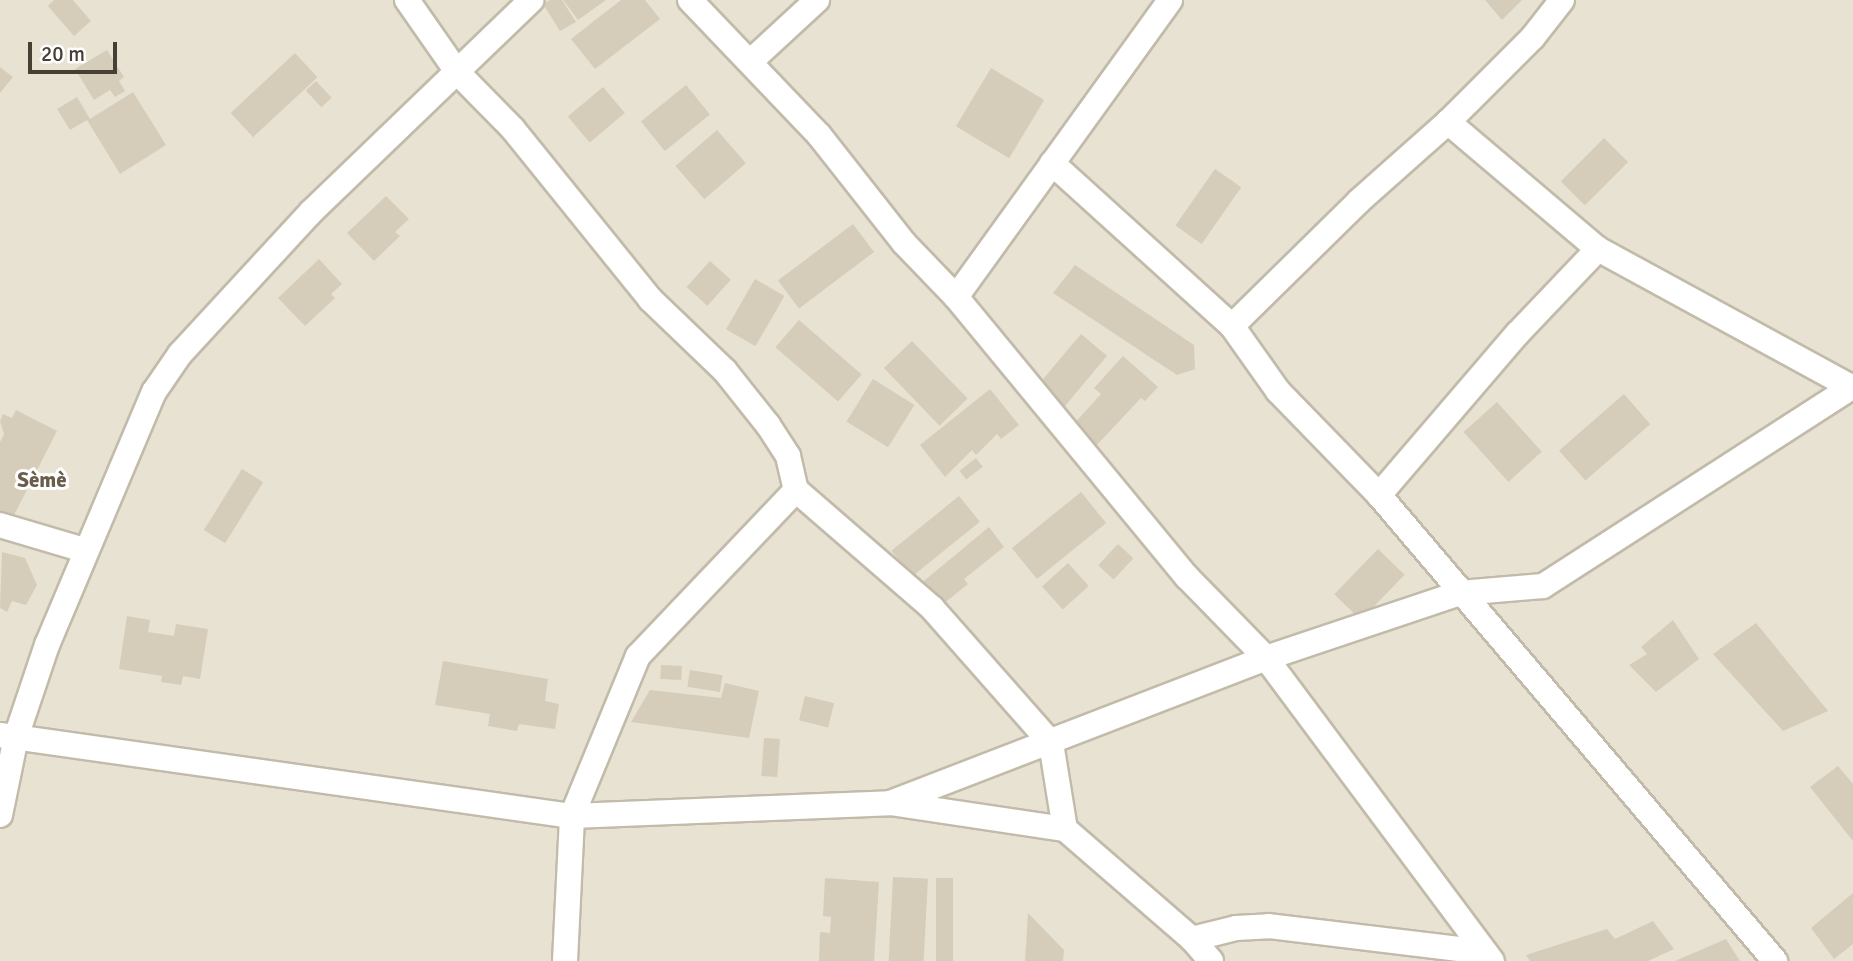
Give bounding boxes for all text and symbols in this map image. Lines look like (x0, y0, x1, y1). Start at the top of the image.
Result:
scale bar (32, 28, 121, 72)
text: 20 m (41, 41, 85, 67)
district label: Sèmè (17, 467, 67, 493)

